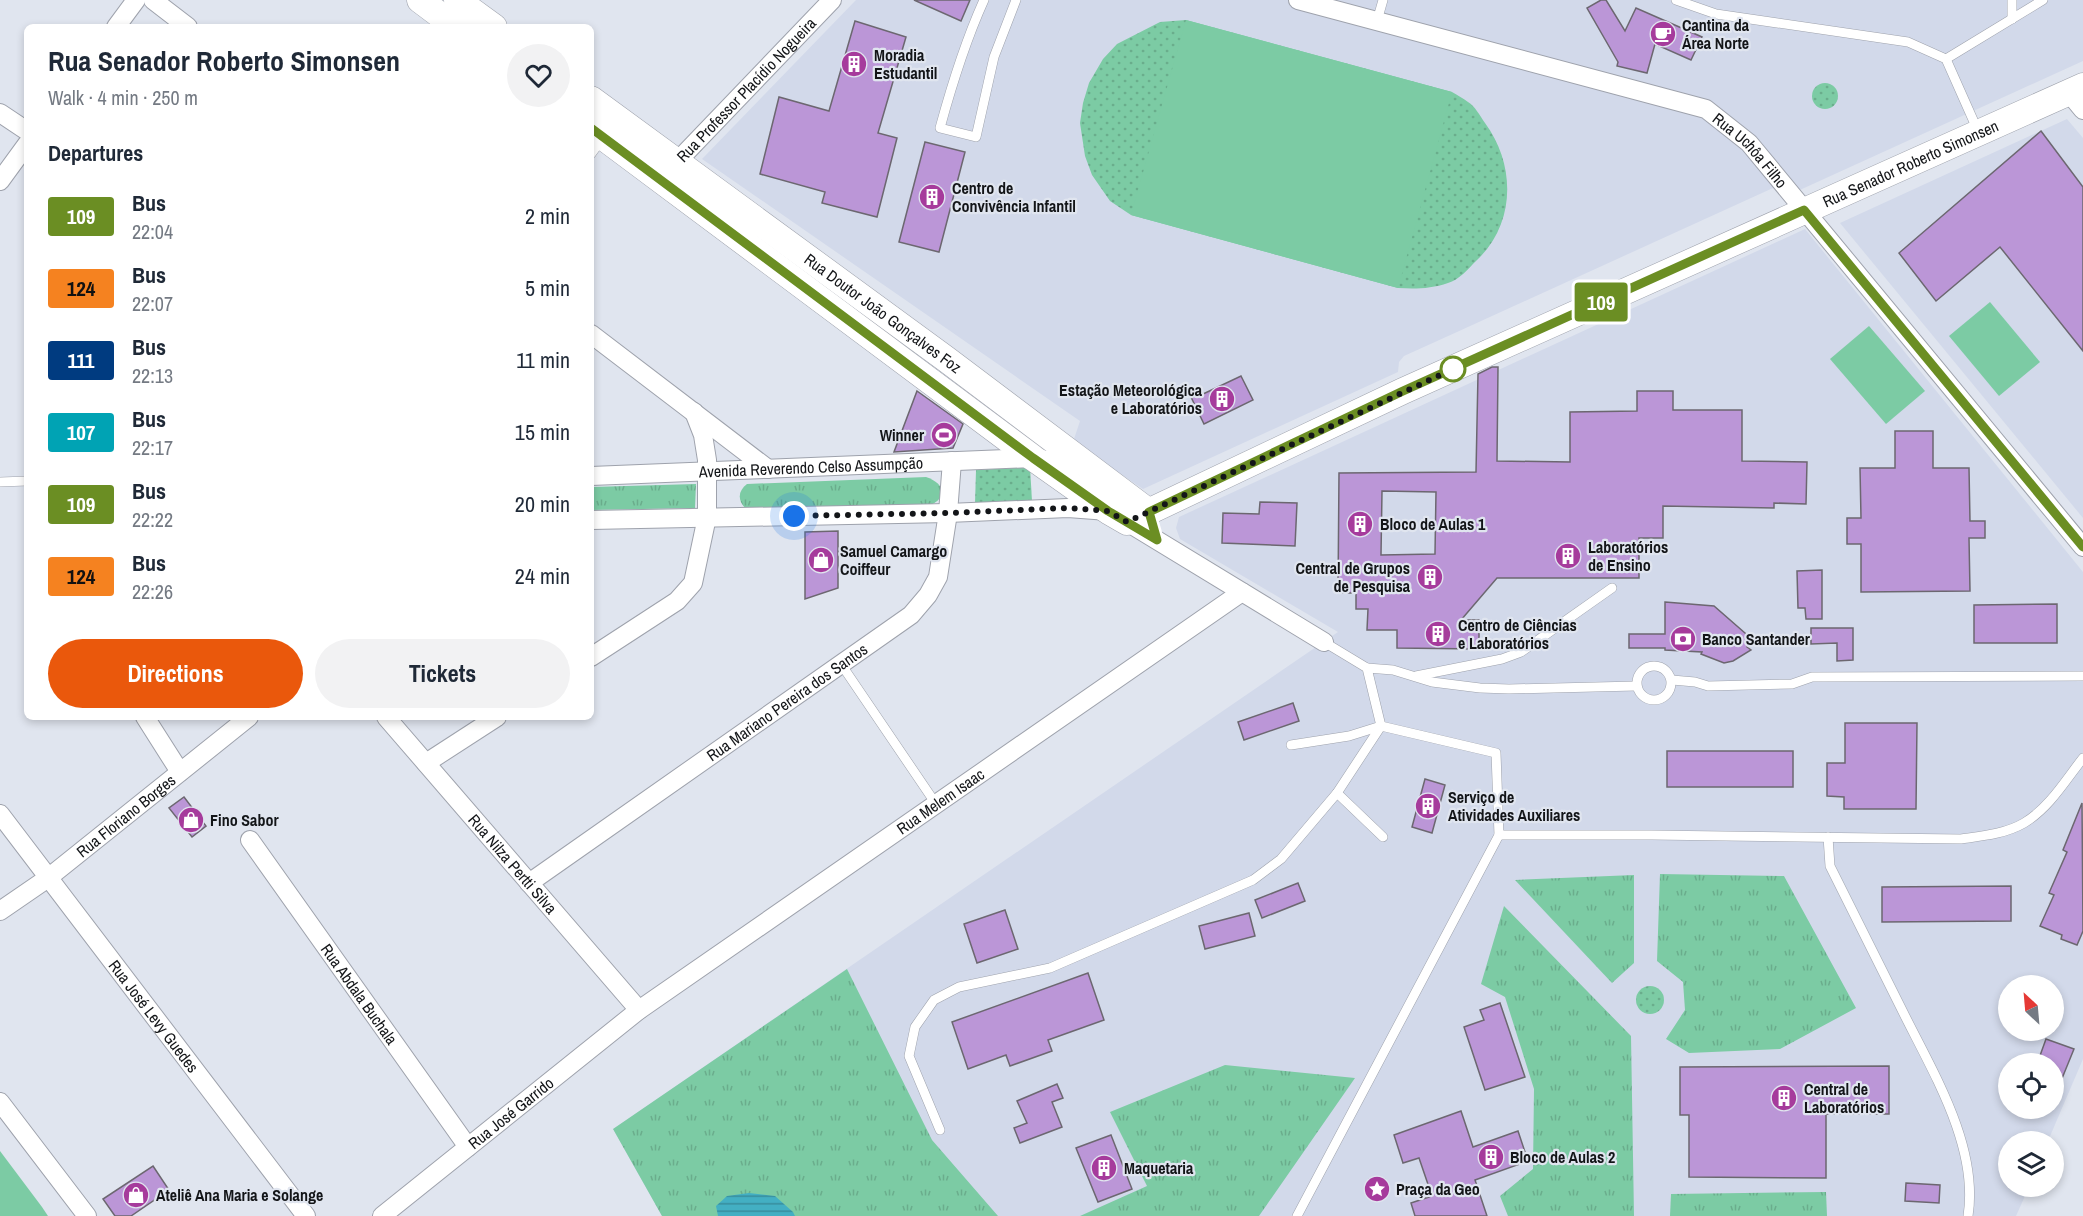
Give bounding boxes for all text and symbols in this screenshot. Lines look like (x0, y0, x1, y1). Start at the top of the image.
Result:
street label: Rua Professor Placídio Nogueira (672, 12, 821, 167)
place label: Cantina da Área Norte (1682, 14, 1750, 54)
cafe icon: Cantina da Área Norte (1648, 19, 1678, 49)
text: Rua Senador Roberto Simonsen (48, 42, 400, 80)
button: heart (507, 44, 570, 107)
place label: Moradia Estudantil (874, 44, 937, 84)
building icon: Moradia Estudantil (839, 49, 869, 79)
text: Walk · 4 min · 250 m (48, 84, 198, 111)
street label: Rua Uchôa Filho (1708, 107, 1793, 193)
street label: Rua Senador Roberto Simonsen (1819, 114, 2002, 212)
text: Departures (48, 138, 143, 168)
place label: Centro de Convivência Infantil (952, 177, 1076, 217)
building icon: Centro de Convivência Infantil (917, 182, 947, 212)
text: Bus (132, 188, 166, 218)
text: 2 min (525, 201, 570, 231)
text: 109 (67, 202, 95, 231)
text: 22:04 (132, 218, 173, 245)
street label: Rua Doutor João Gonçalves Foz (800, 248, 966, 378)
text: Bus (132, 260, 166, 290)
text: 5 min (525, 273, 570, 303)
text: 124 (67, 274, 95, 303)
line badge: 109 (1566, 282, 1636, 322)
text: 109 (1587, 288, 1615, 317)
text: 22:07 (132, 290, 173, 317)
text: Bus (132, 332, 166, 362)
text: 11 min (516, 345, 570, 375)
text: 111 (68, 346, 94, 375)
unlabelled marker (1440, 356, 1466, 382)
text: 22:13 (132, 362, 173, 389)
place label: Estação Meteorológica e Laboratórios (1059, 379, 1203, 419)
building icon: Estação Meteorológica e Laboratórios (1207, 384, 1237, 414)
text: Bus (132, 404, 166, 434)
text: 15 min (515, 417, 570, 447)
text: 107 (67, 418, 95, 447)
sports icon: Winner (929, 420, 959, 450)
place label: Winner (880, 424, 925, 446)
text: 22:17 (132, 434, 173, 461)
street label: Avenida Reverendo Celso Assumpção (697, 451, 923, 483)
text: Bus (132, 476, 166, 506)
text: 20 min (515, 489, 570, 519)
text: 109 (67, 490, 95, 519)
your location (779, 501, 809, 531)
text: 22:22 (132, 506, 173, 533)
building icon: Bloco de Aulas 1 (1345, 509, 1375, 539)
place label: Bloco de Aulas 1 (1380, 513, 1486, 535)
place label: Laboratórios de Ensino (1588, 536, 1668, 576)
place label: Samuel Camargo Coiffeur (840, 540, 947, 580)
building icon: Laboratórios de Ensino (1553, 541, 1583, 571)
shop icon: Samuel Camargo Coiffeur (806, 545, 836, 575)
text: Bus (132, 548, 166, 578)
place label: Central de Grupos de Pesquisa (1296, 557, 1411, 597)
text: 24 min (515, 561, 570, 591)
text: 124 (67, 562, 95, 591)
building icon: Central de Grupos de Pesquisa (1415, 562, 1445, 592)
text: 22:26 (132, 578, 173, 605)
place label: Centro de Ciências e Laboratórios (1458, 614, 1577, 654)
building icon: Centro de Ciências e Laboratórios (1423, 619, 1453, 649)
bank icon: Banco Santander (1668, 624, 1698, 654)
place label: Banco Santander (1702, 628, 1811, 650)
street label: Rua Mariano Pereira dos Santos (702, 638, 872, 766)
button: Directions (48, 639, 303, 708)
button: Tickets (315, 639, 570, 708)
street label: Rua Melem Isaac (892, 763, 989, 839)
street label: Rua Floriano Borges (72, 769, 180, 862)
place label: Serviço de Atividades Auxiliares (1448, 786, 1580, 826)
building icon: Serviço de Atividades Auxiliares (1413, 791, 1443, 821)
shop icon: Fino Sabor (176, 805, 206, 835)
place label: Fino Sabor (210, 809, 279, 831)
street label: Rua Nilza Pertti Silva (463, 809, 563, 919)
street label: Rua Abdala Buchala (316, 939, 403, 1050)
street label: Rua José Levy Guedes (104, 955, 204, 1077)
north arrow (1998, 975, 2064, 1041)
map controls (1998, 975, 2064, 1197)
button: locate (1998, 1053, 2064, 1119)
street label: Rua José Garrido (463, 1072, 558, 1154)
place label: Central de Laboratórios (1804, 1078, 1884, 1118)
building icon: Central de Laboratórios (1769, 1083, 1799, 1113)
button: layers (1998, 1131, 2064, 1197)
building icon: Bloco de Aulas 2 (1476, 1142, 1506, 1172)
place label: Bloco de Aulas 2 (1510, 1146, 1615, 1168)
building icon: Maquetaria (1089, 1153, 1119, 1183)
place label: Maquetaria (1124, 1157, 1194, 1179)
place icon: Praça da Geo (1362, 1174, 1392, 1204)
place label: Praça da Geo (1396, 1178, 1480, 1200)
shop icon: Ateliê Ana Maria e Solange (121, 1180, 151, 1210)
place label: Ateliê Ana Maria e Solange (156, 1184, 323, 1206)

